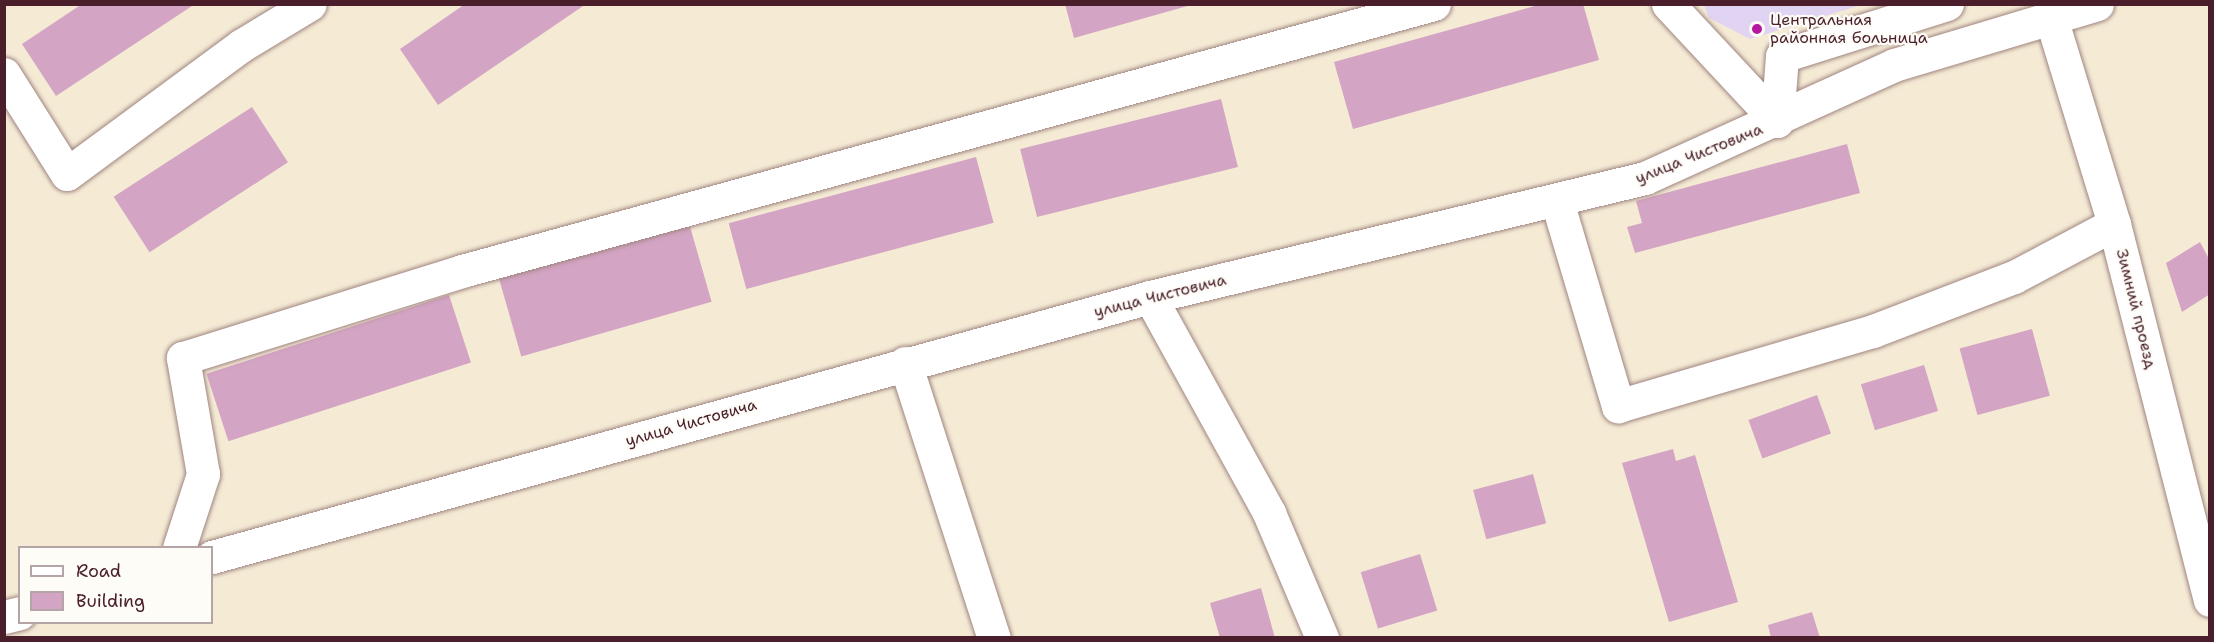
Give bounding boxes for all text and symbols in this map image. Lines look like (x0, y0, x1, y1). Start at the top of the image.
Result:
place label: Центральная районная больница (1770, 10, 1928, 48)
marker: Центральная районная больница (1748, 20, 1766, 38)
street label: улица Чистовича (1633, 120, 1765, 188)
street label: Зимний проезд (2112, 247, 2160, 371)
street label: улица Чистовича (1092, 270, 1228, 322)
street label: улица Чистовича (623, 395, 759, 451)
legend (18, 546, 213, 624)
text: Road (76, 559, 121, 583)
text: Building (76, 589, 145, 613)

